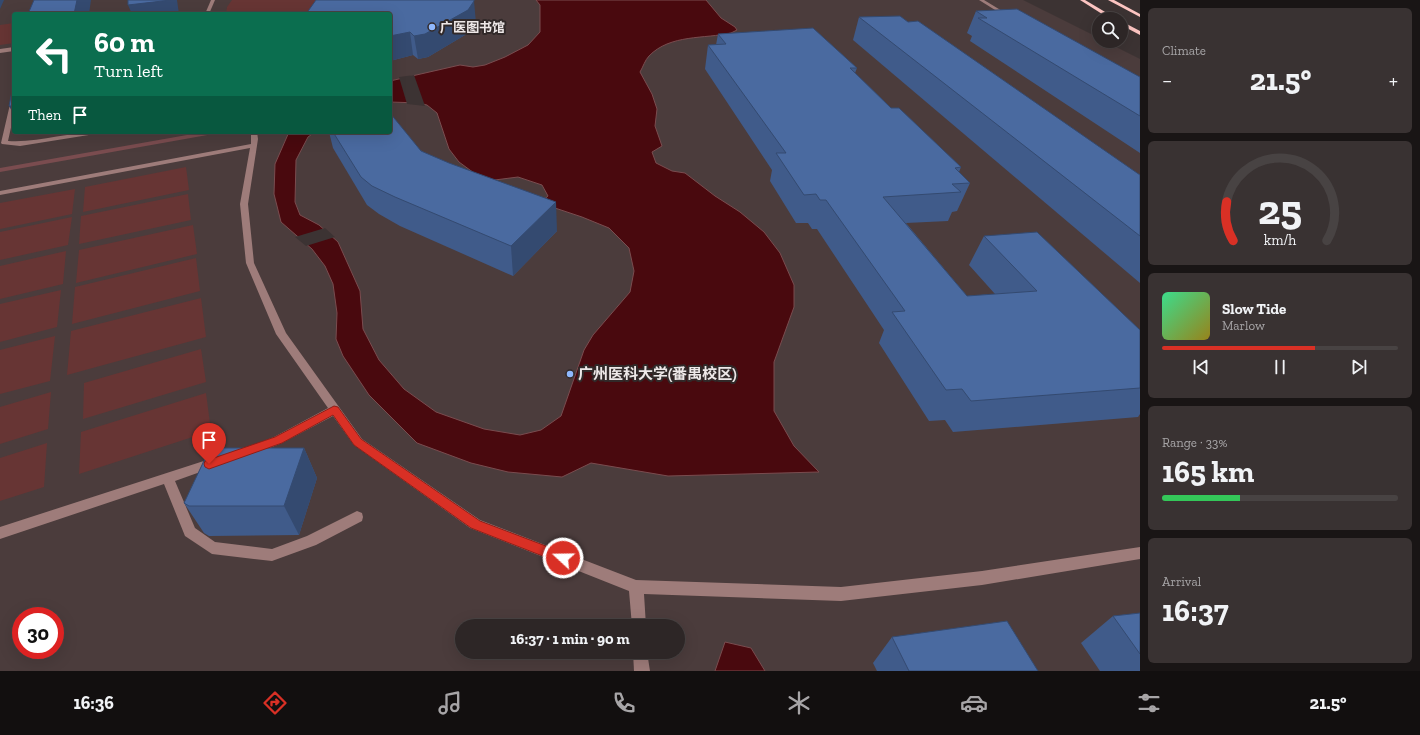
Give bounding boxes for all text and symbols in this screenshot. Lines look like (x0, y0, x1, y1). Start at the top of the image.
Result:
map controls (1092, 12, 1128, 48)
button: search (1092, 12, 1128, 48)
place label: 广医图书馆 (440, 20, 505, 35)
marker: 广医图书馆 (427, 22, 437, 32)
text: 60 m (94, 26, 155, 59)
icon: left (28, 28, 80, 80)
text: Climate (1162, 43, 1206, 58)
text: Turn left (94, 60, 163, 82)
text: 21.5° (1250, 62, 1311, 98)
text: − (1162, 67, 1172, 94)
text: + (1389, 67, 1398, 94)
icon: arrive (69, 104, 91, 126)
text: Then (28, 106, 61, 124)
text: 25 (1258, 185, 1302, 235)
text: km/h (1264, 231, 1296, 248)
text: Slow Tide (1222, 300, 1286, 318)
text: Marlow (1222, 318, 1265, 333)
icon: previous (1190, 356, 1212, 378)
icon: pause (1269, 356, 1291, 378)
icon: next (1348, 356, 1370, 378)
place label: 广州医科大学(番禺校区) (578, 365, 737, 383)
marker: 广州医科大学(番禺校区) (565, 369, 575, 379)
pin (192, 423, 226, 464)
icon: arrive (198, 429, 220, 451)
text: Range · 33% (1162, 435, 1227, 450)
text: 165 km (1162, 454, 1254, 490)
position arrow (542, 537, 584, 579)
text: Arrival (1162, 574, 1201, 589)
text: 16:37 (1162, 593, 1228, 629)
speed limit sign: 30 (12, 607, 64, 659)
text: 16:37 · 1 min · 90 m (510, 630, 630, 648)
icon: directions (261, 689, 289, 717)
icon: music (436, 689, 464, 717)
icon: phone (610, 689, 638, 717)
icon: climate (785, 689, 813, 717)
icon: car (960, 689, 988, 717)
icon: filters (1135, 689, 1163, 717)
text: 16:36 (73, 692, 114, 714)
text: 21.5° (1310, 692, 1347, 714)

